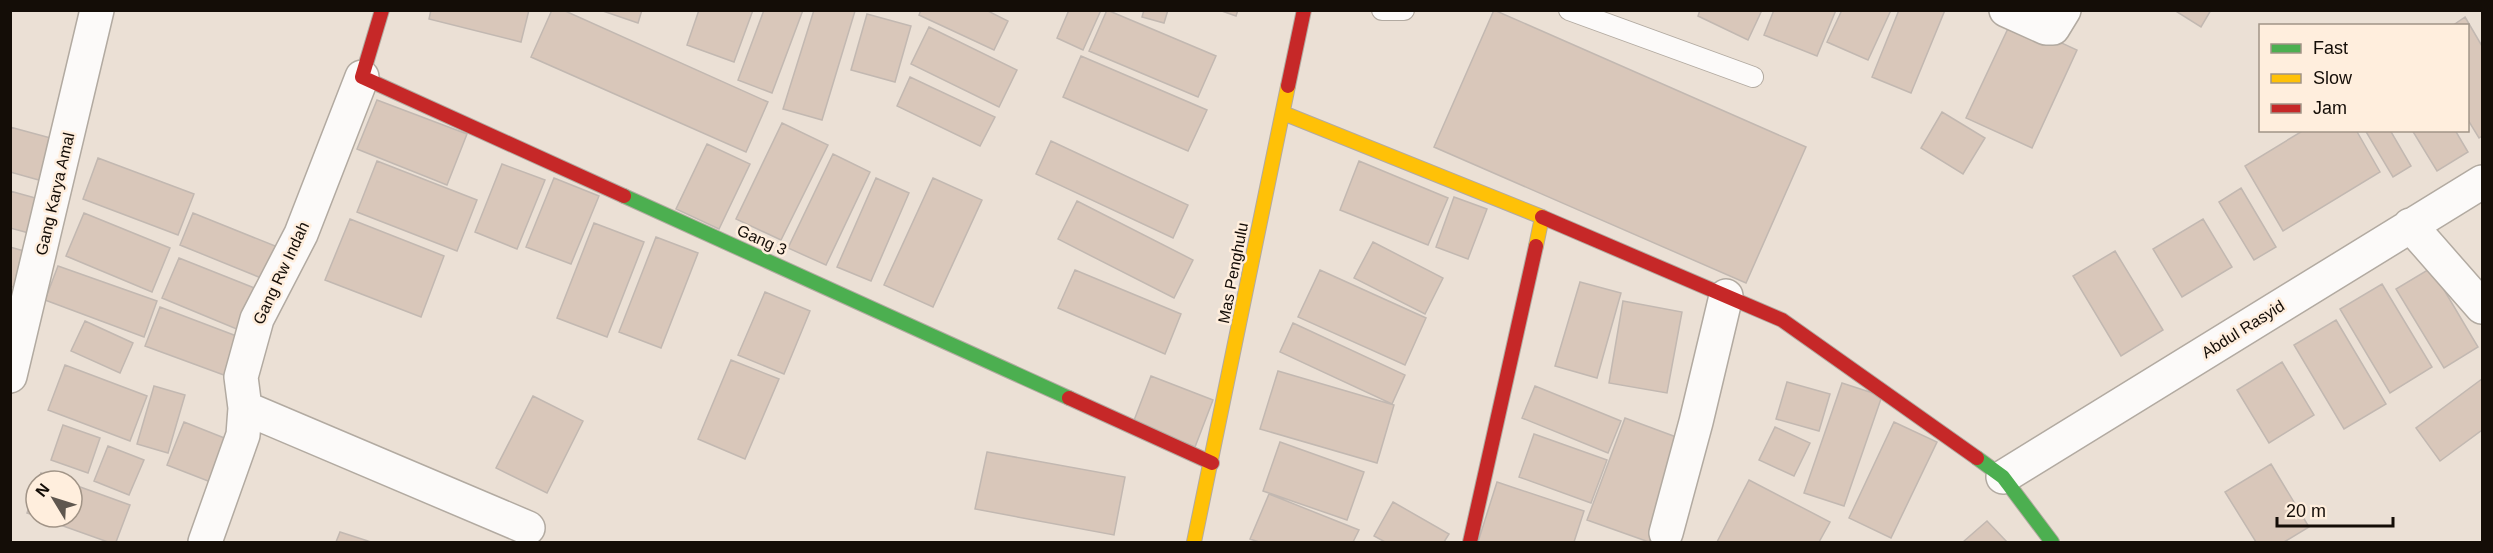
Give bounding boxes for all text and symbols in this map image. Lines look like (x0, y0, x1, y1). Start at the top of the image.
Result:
legend (2259, 24, 2469, 132)
text: Fast (2313, 38, 2348, 58)
text: Slow (2313, 68, 2353, 88)
text: Jam (2313, 98, 2347, 118)
street label: Gang Karya Amal (33, 131, 77, 257)
street label: Gang Rw Indah (250, 219, 312, 327)
street label: Mas Penghulu (1215, 221, 1251, 325)
street label: Gang 3 (735, 222, 790, 258)
street label: Abdul Rasyid (2199, 297, 2287, 361)
north arrow (24, 469, 84, 529)
text: N (32, 480, 53, 500)
scale bar (2277, 490, 2392, 528)
text: 20 m (2286, 501, 2326, 521)

